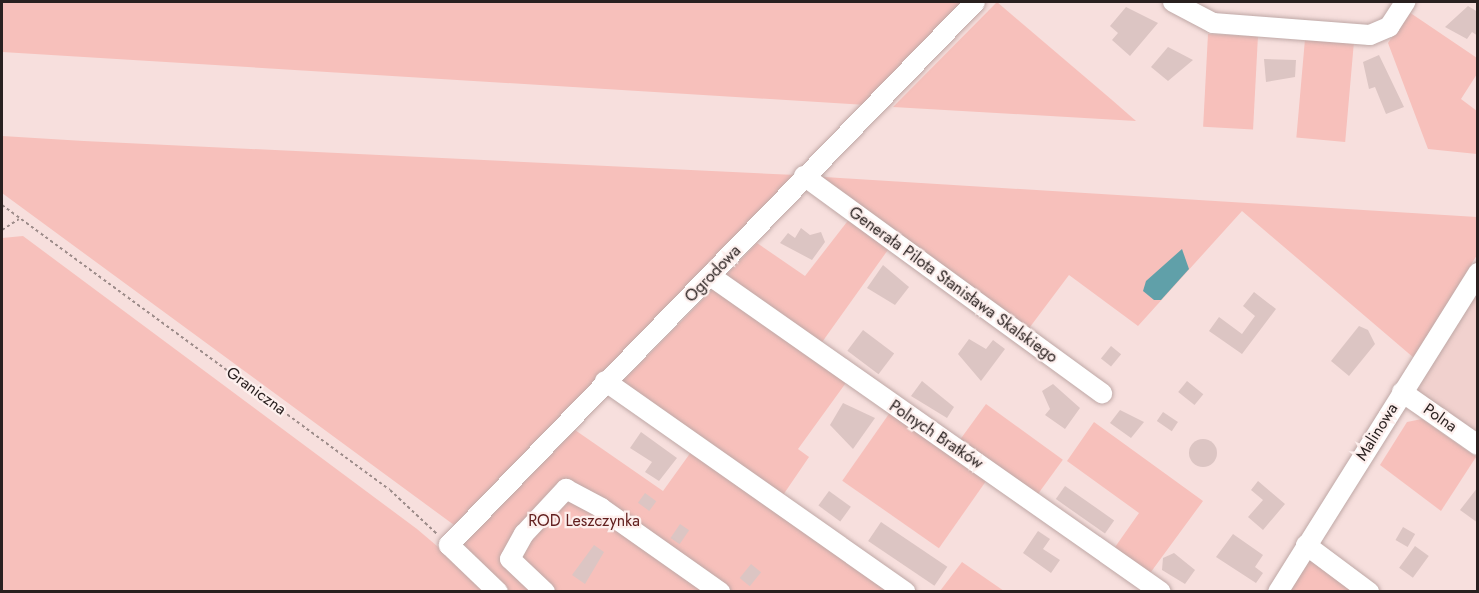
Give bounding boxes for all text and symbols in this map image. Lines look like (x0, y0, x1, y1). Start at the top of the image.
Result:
street label: Generała Pilota Stanisława Skalskiego (845, 203, 1061, 367)
street label: Ogrodowa (681, 241, 745, 307)
street label: Graniczna (222, 363, 290, 419)
street label: Polnych Bratków (886, 397, 986, 473)
street label: Malinowa (1352, 400, 1402, 464)
street label: Polna (1419, 400, 1461, 436)
park label: ROD Leszczynka (528, 511, 640, 531)

